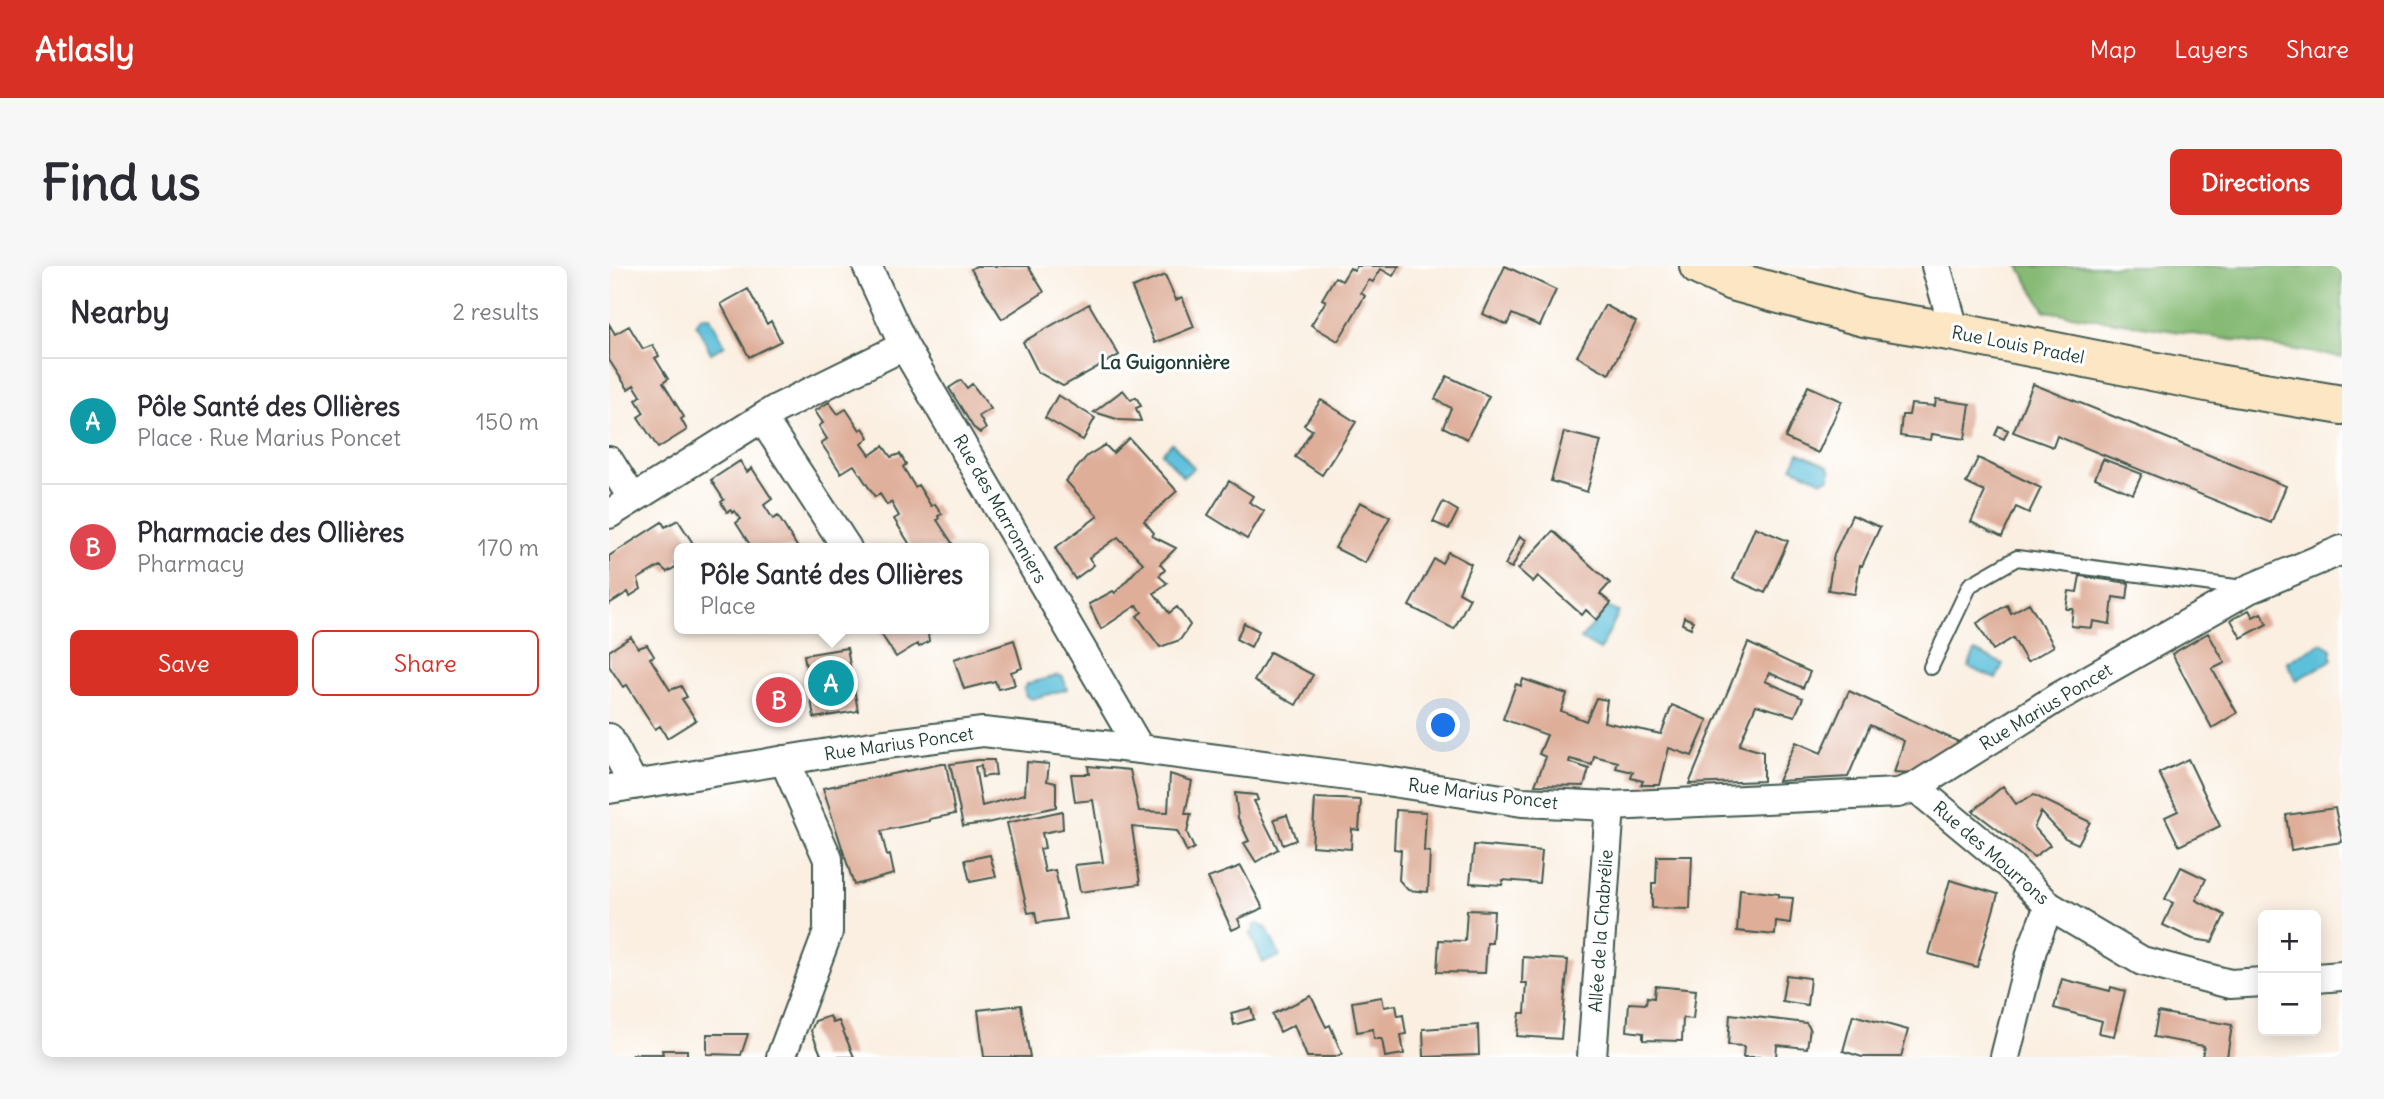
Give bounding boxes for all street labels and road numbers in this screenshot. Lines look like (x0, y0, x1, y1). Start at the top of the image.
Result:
street label: Rue Louis Pradel (1950, 320, 2086, 369)
street label: Rue des Marronniers (948, 430, 1052, 587)
street label: Rue Marius Poncet (1975, 658, 2116, 755)
street label: Rue Marius Poncet (823, 722, 975, 765)
street label: Rue Marius Poncet (1407, 773, 1559, 814)
street label: Rue des Mourrons (1928, 796, 2054, 909)
street label: Allée de la Chabrélie (1583, 849, 1618, 1013)

